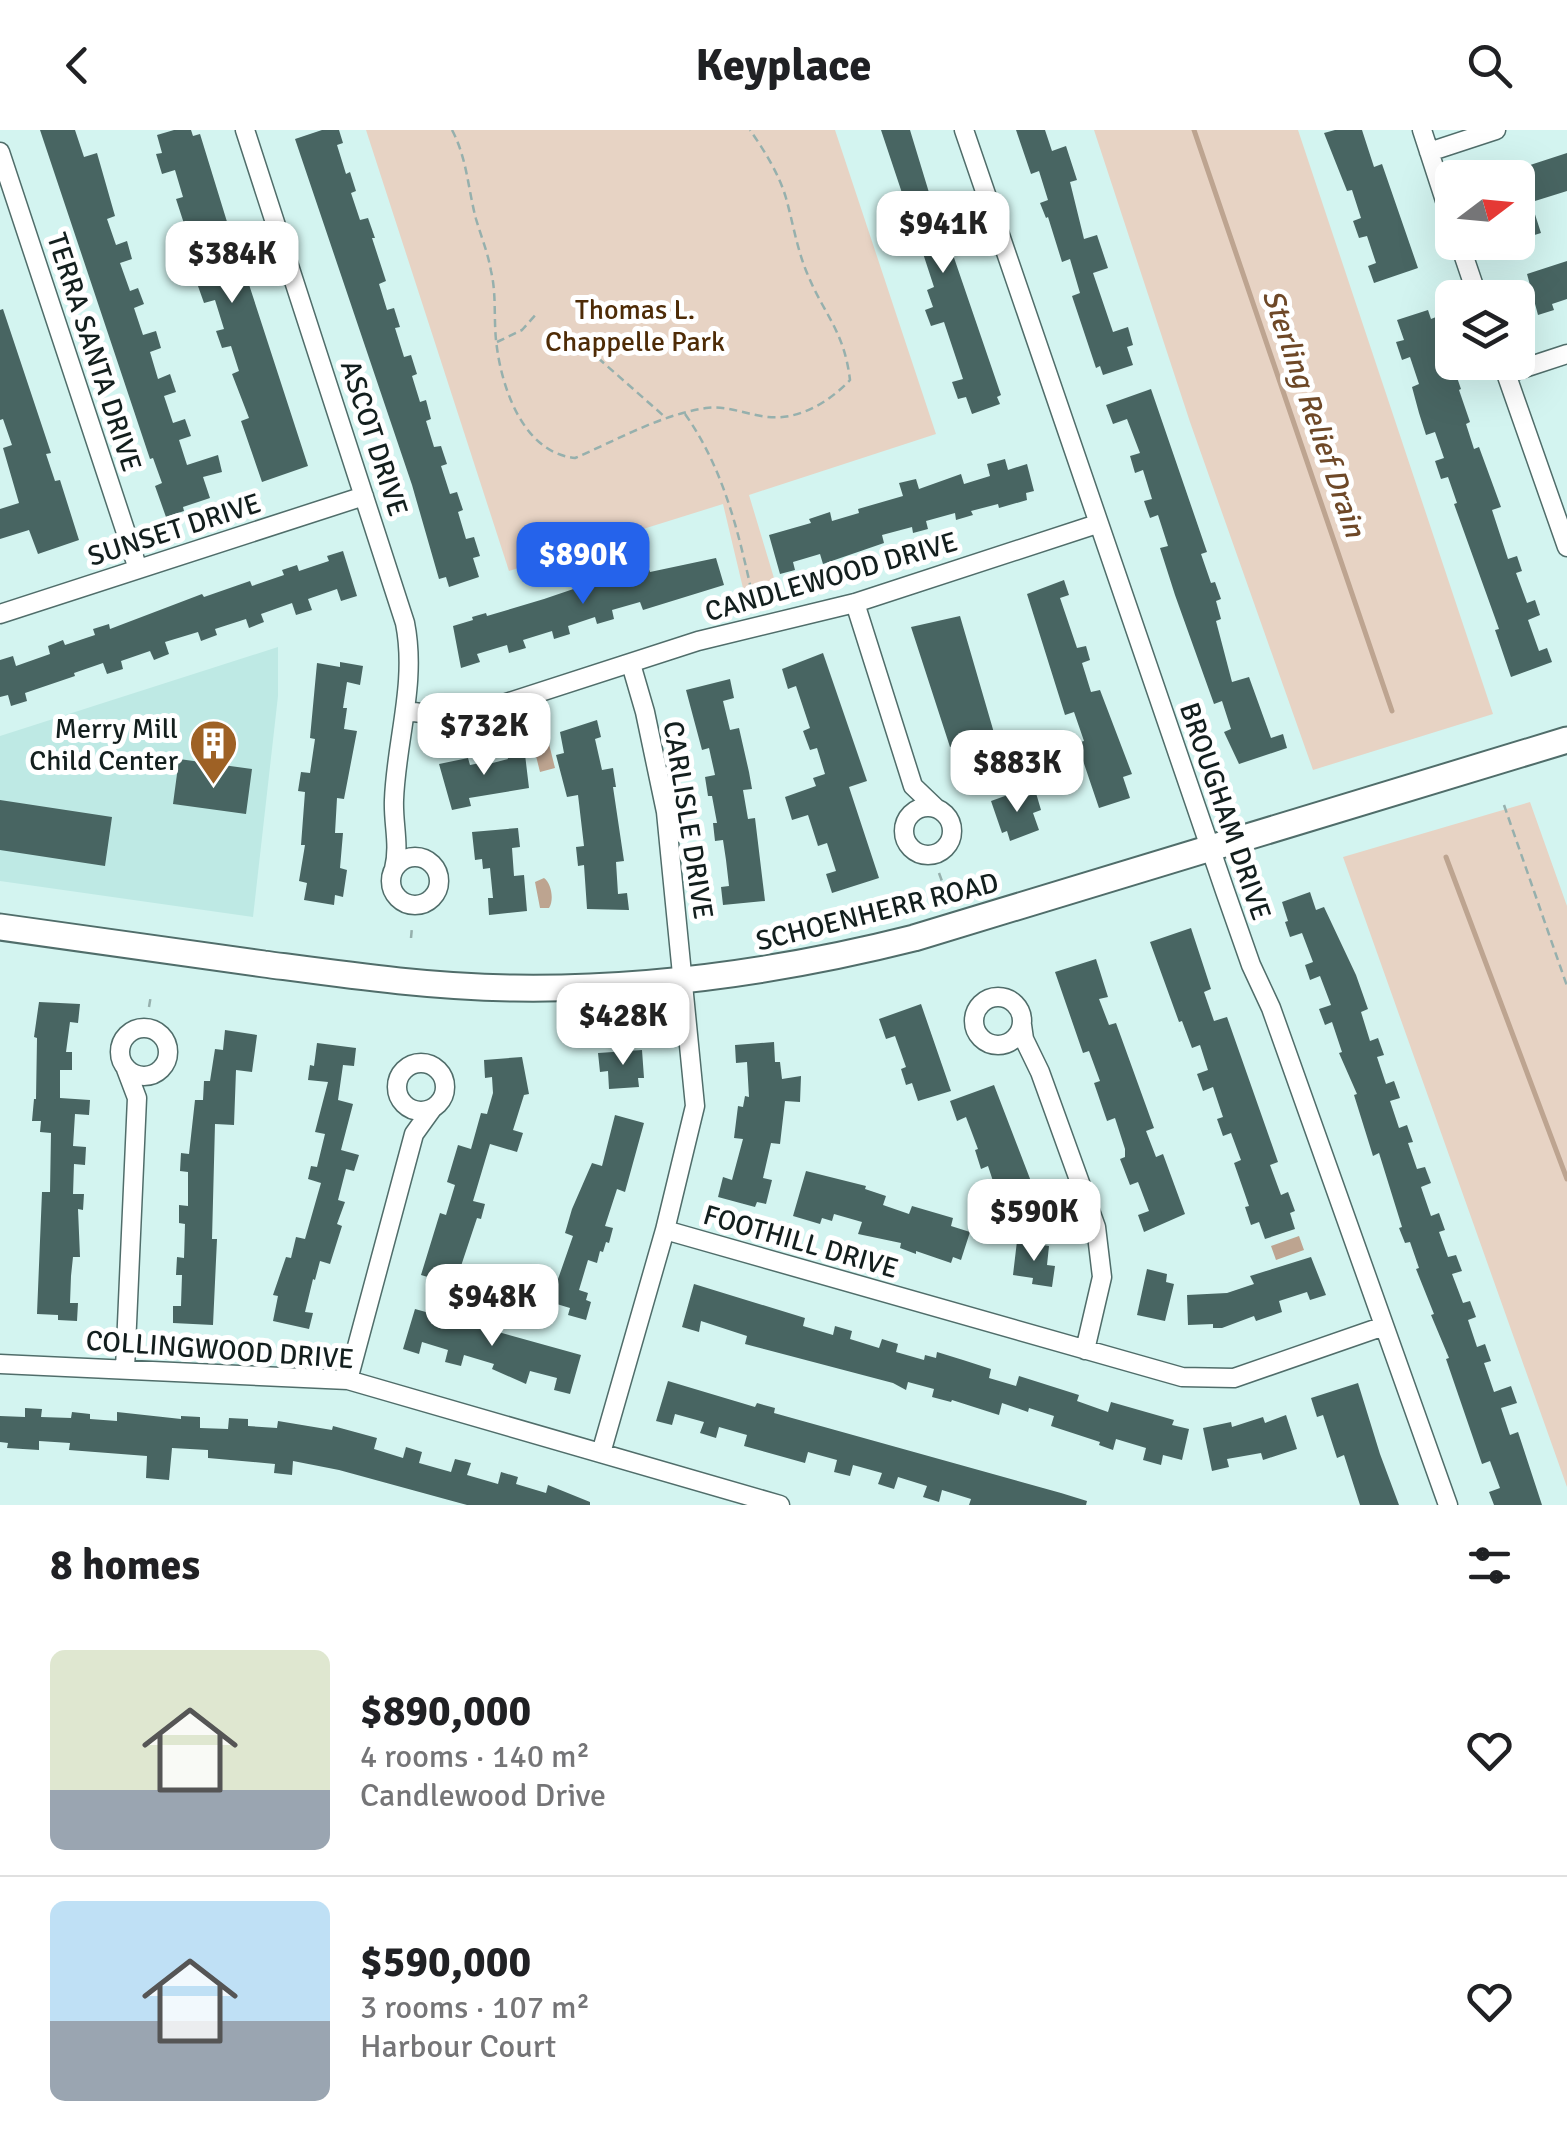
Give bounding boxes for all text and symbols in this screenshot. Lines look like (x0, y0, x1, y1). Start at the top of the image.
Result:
icon: back (50, 38, 105, 93)
text: Keyplace (695, 38, 872, 93)
icon: search (1462, 38, 1517, 93)
north arrow (1435, 160, 1535, 260)
map controls (1435, 160, 1535, 380)
pin: $941K (873, 191, 1013, 276)
text: $941K (899, 204, 987, 243)
pin: $384K (162, 221, 302, 306)
street label: TERRA SANTA DRIVE (39, 229, 149, 476)
text: $384K (188, 234, 276, 273)
button: layers (1435, 280, 1535, 380)
water label: Sterling Relief Drain (1254, 284, 1374, 543)
park label: Thomas L. Chappelle Park (545, 293, 725, 359)
street label: ASCOT DRIVE (333, 356, 415, 521)
street label: SUNSET DRIVE (84, 486, 265, 574)
pin: $890K (513, 522, 653, 607)
street label: CANDLEWOOD DRIVE (701, 525, 962, 629)
text: $890K (539, 535, 627, 574)
pin: $732K (414, 693, 554, 778)
street label: BROUGHAM DRIVE (1172, 698, 1278, 925)
text: $732K (440, 706, 528, 745)
place label: Merry Mill Child Center (29, 712, 179, 778)
building icon: Merry Mill Child Center (187, 718, 239, 786)
street label: CARLISLE DRIVE (656, 719, 720, 922)
pin: $883K (947, 730, 1087, 815)
text: $883K (973, 743, 1061, 782)
street label: SCHOENHERR ROAD (752, 865, 1002, 959)
pin: $428K (553, 983, 693, 1068)
text: $428K (579, 996, 667, 1035)
pin: $590K (964, 1179, 1104, 1264)
text: $590K (990, 1192, 1078, 1231)
street label: FOOTHILL DRIVE (699, 1198, 902, 1286)
pin: $948K (422, 1264, 562, 1349)
text: $948K (448, 1277, 536, 1316)
street label: COLLINGWOOD DRIVE (85, 1324, 355, 1376)
icon: filters (1462, 1538, 1517, 1593)
text: 8 homes (50, 1540, 200, 1591)
text: $890,000 (360, 1686, 531, 1737)
icon: home (130, 1690, 250, 1810)
icon: heart (1462, 1723, 1517, 1778)
text: 4 rooms · 140 m² (360, 1737, 590, 1776)
text: Candlewood Drive (360, 1776, 606, 1815)
text: $590,000 (360, 1937, 531, 1988)
icon: home (130, 1941, 250, 2061)
icon: heart (1462, 1974, 1517, 2029)
text: 3 rooms · 107 m² (360, 1988, 590, 2027)
text: Harbour Court (360, 2027, 556, 2066)

